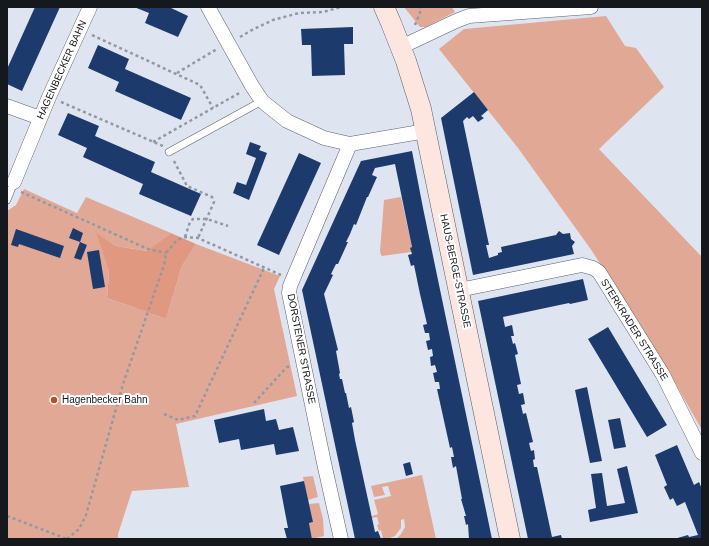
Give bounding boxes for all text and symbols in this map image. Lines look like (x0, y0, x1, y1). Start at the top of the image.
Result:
street label: HAGENBECKER BAHN (35, 19, 89, 121)
street label: HAUS-BERGE-STRASSE (437, 213, 473, 329)
street label: STERKRADER STRASSE (598, 277, 670, 383)
street label: DORSTENER STRASSE (284, 293, 318, 405)
place label: Hagenbecker Bahn (62, 394, 148, 406)
marker: Hagenbecker Bahn (49, 395, 59, 405)

